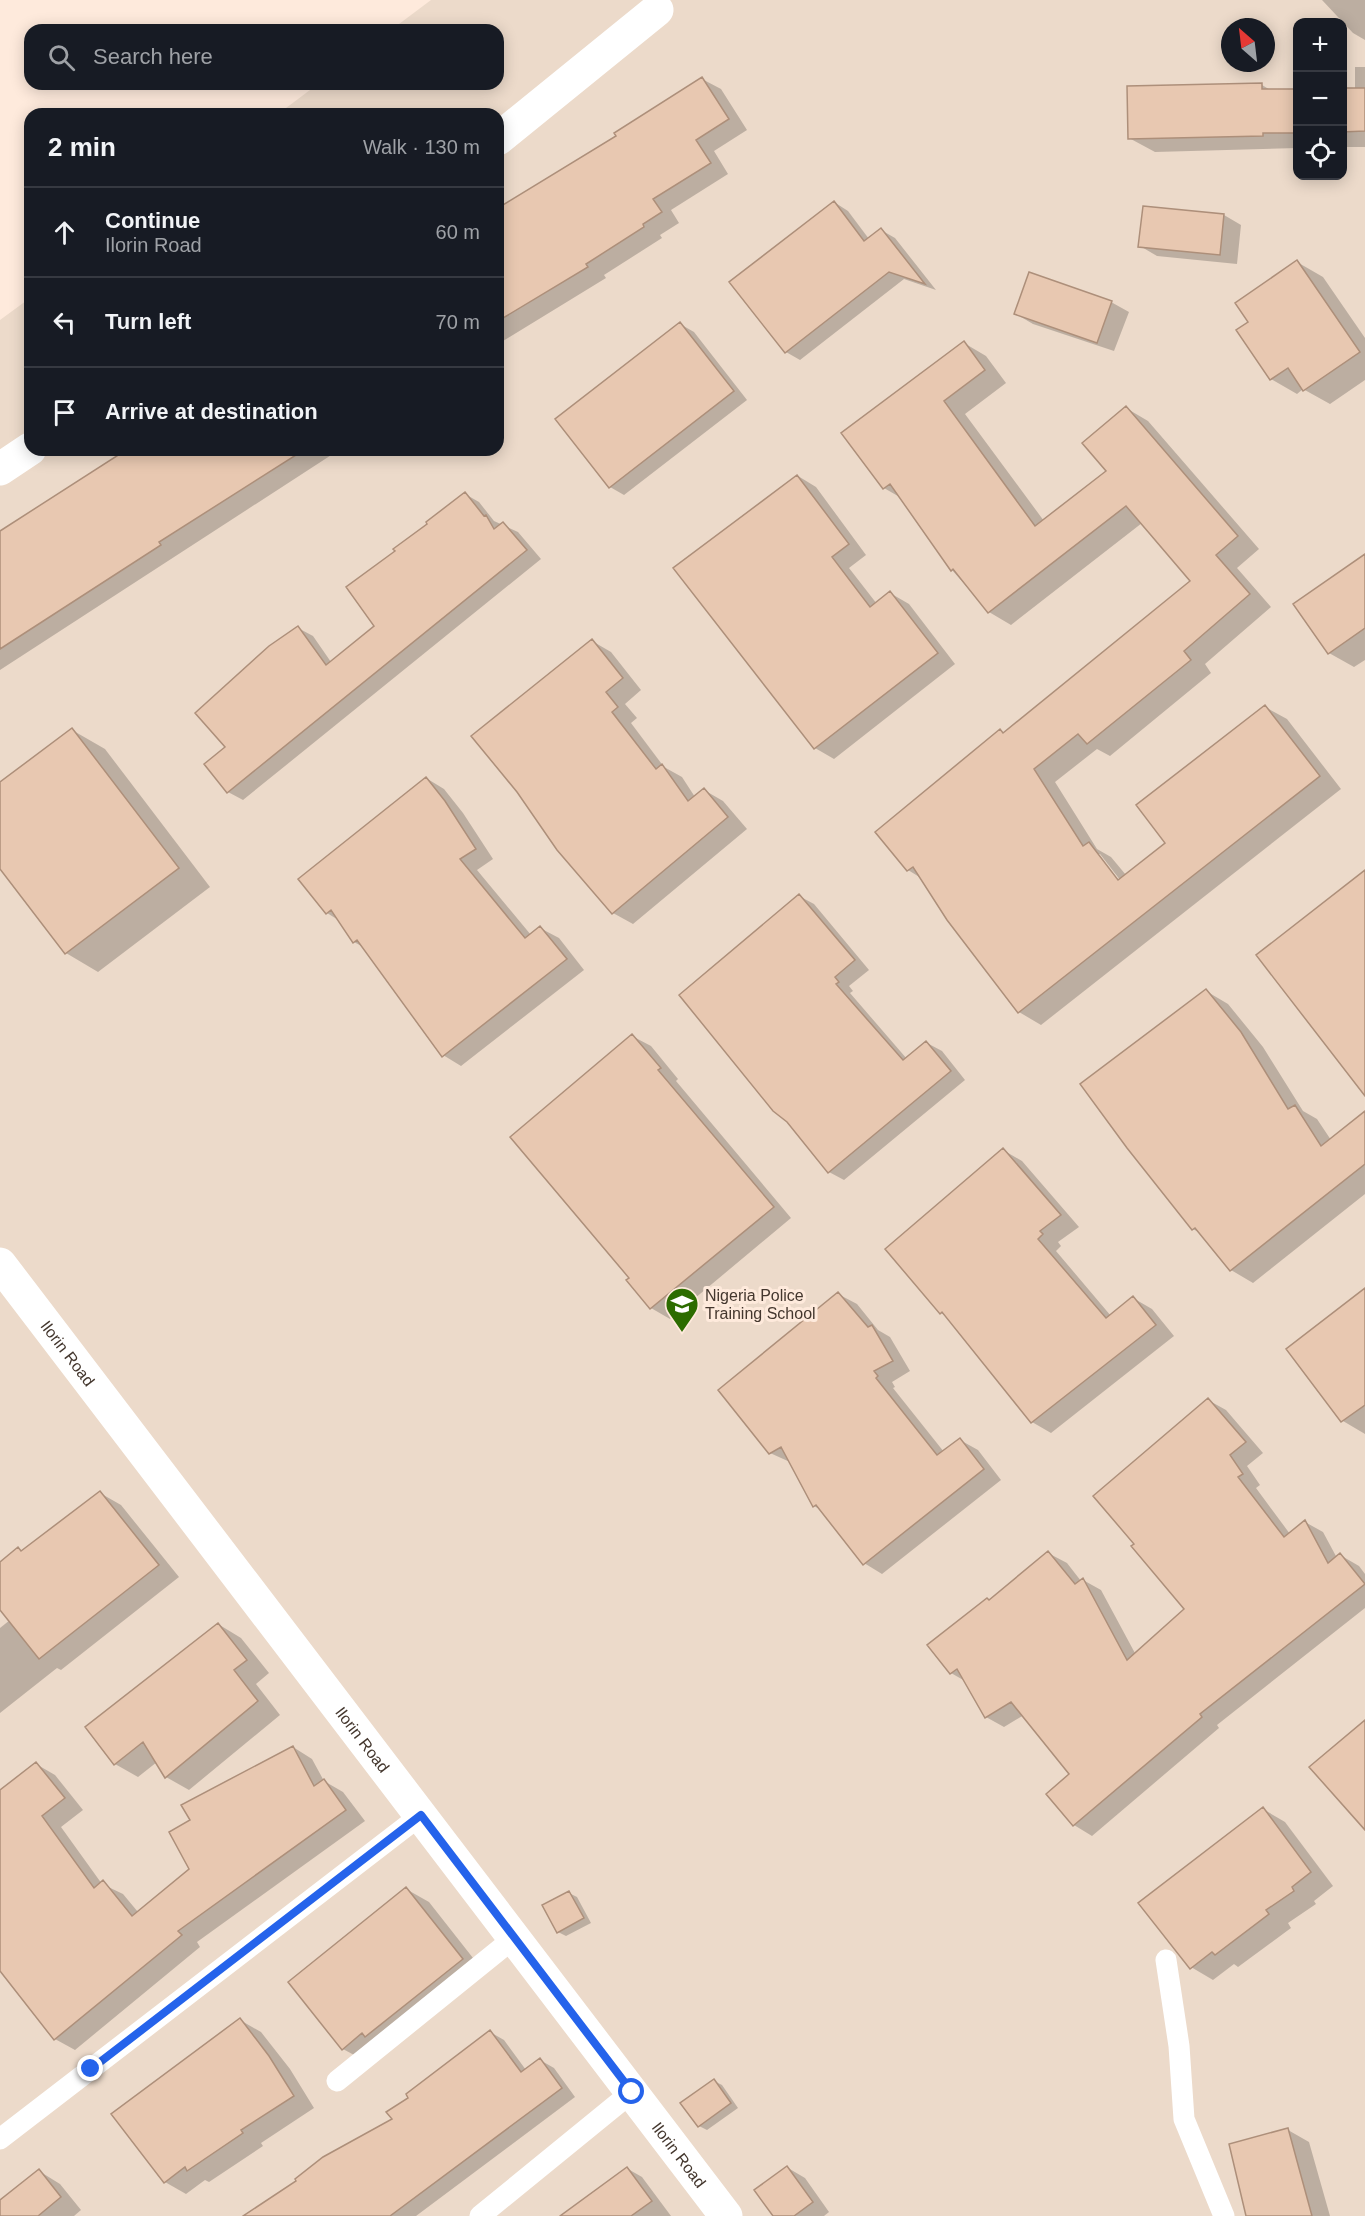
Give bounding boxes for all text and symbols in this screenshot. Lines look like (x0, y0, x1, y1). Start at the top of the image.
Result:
north arrow (1221, 18, 1275, 72)
map controls (1293, 18, 1347, 180)
button: + (1293, 18, 1347, 72)
search box (24, 24, 504, 90)
icon: search (45, 41, 78, 74)
text: Search here (93, 44, 213, 69)
button: − (1293, 72, 1347, 126)
button: locate (1293, 126, 1347, 180)
text: 2 min (48, 132, 116, 162)
text: Walk · 130 m (363, 136, 480, 158)
text: Continue (105, 208, 200, 233)
icon: ahead (48, 216, 81, 249)
text: 60 m (436, 221, 480, 243)
text: Ilorin Road (105, 234, 202, 256)
icon: left (48, 306, 81, 339)
text: Turn left (105, 309, 191, 334)
text: 70 m (436, 311, 480, 333)
icon: arrive (48, 396, 81, 429)
text: Arrive at destination (105, 399, 318, 424)
school or university icon: Nigeria Police Training School (664, 1286, 700, 1333)
place label: Nigeria Police Training School (705, 1287, 816, 1322)
street label: Ilorin Road (38, 1317, 98, 1389)
street label: Ilorin Road (332, 1704, 393, 1775)
route end (77, 2055, 103, 2081)
route start (618, 2078, 644, 2104)
street label: Ilorin Road (649, 2119, 709, 2191)

